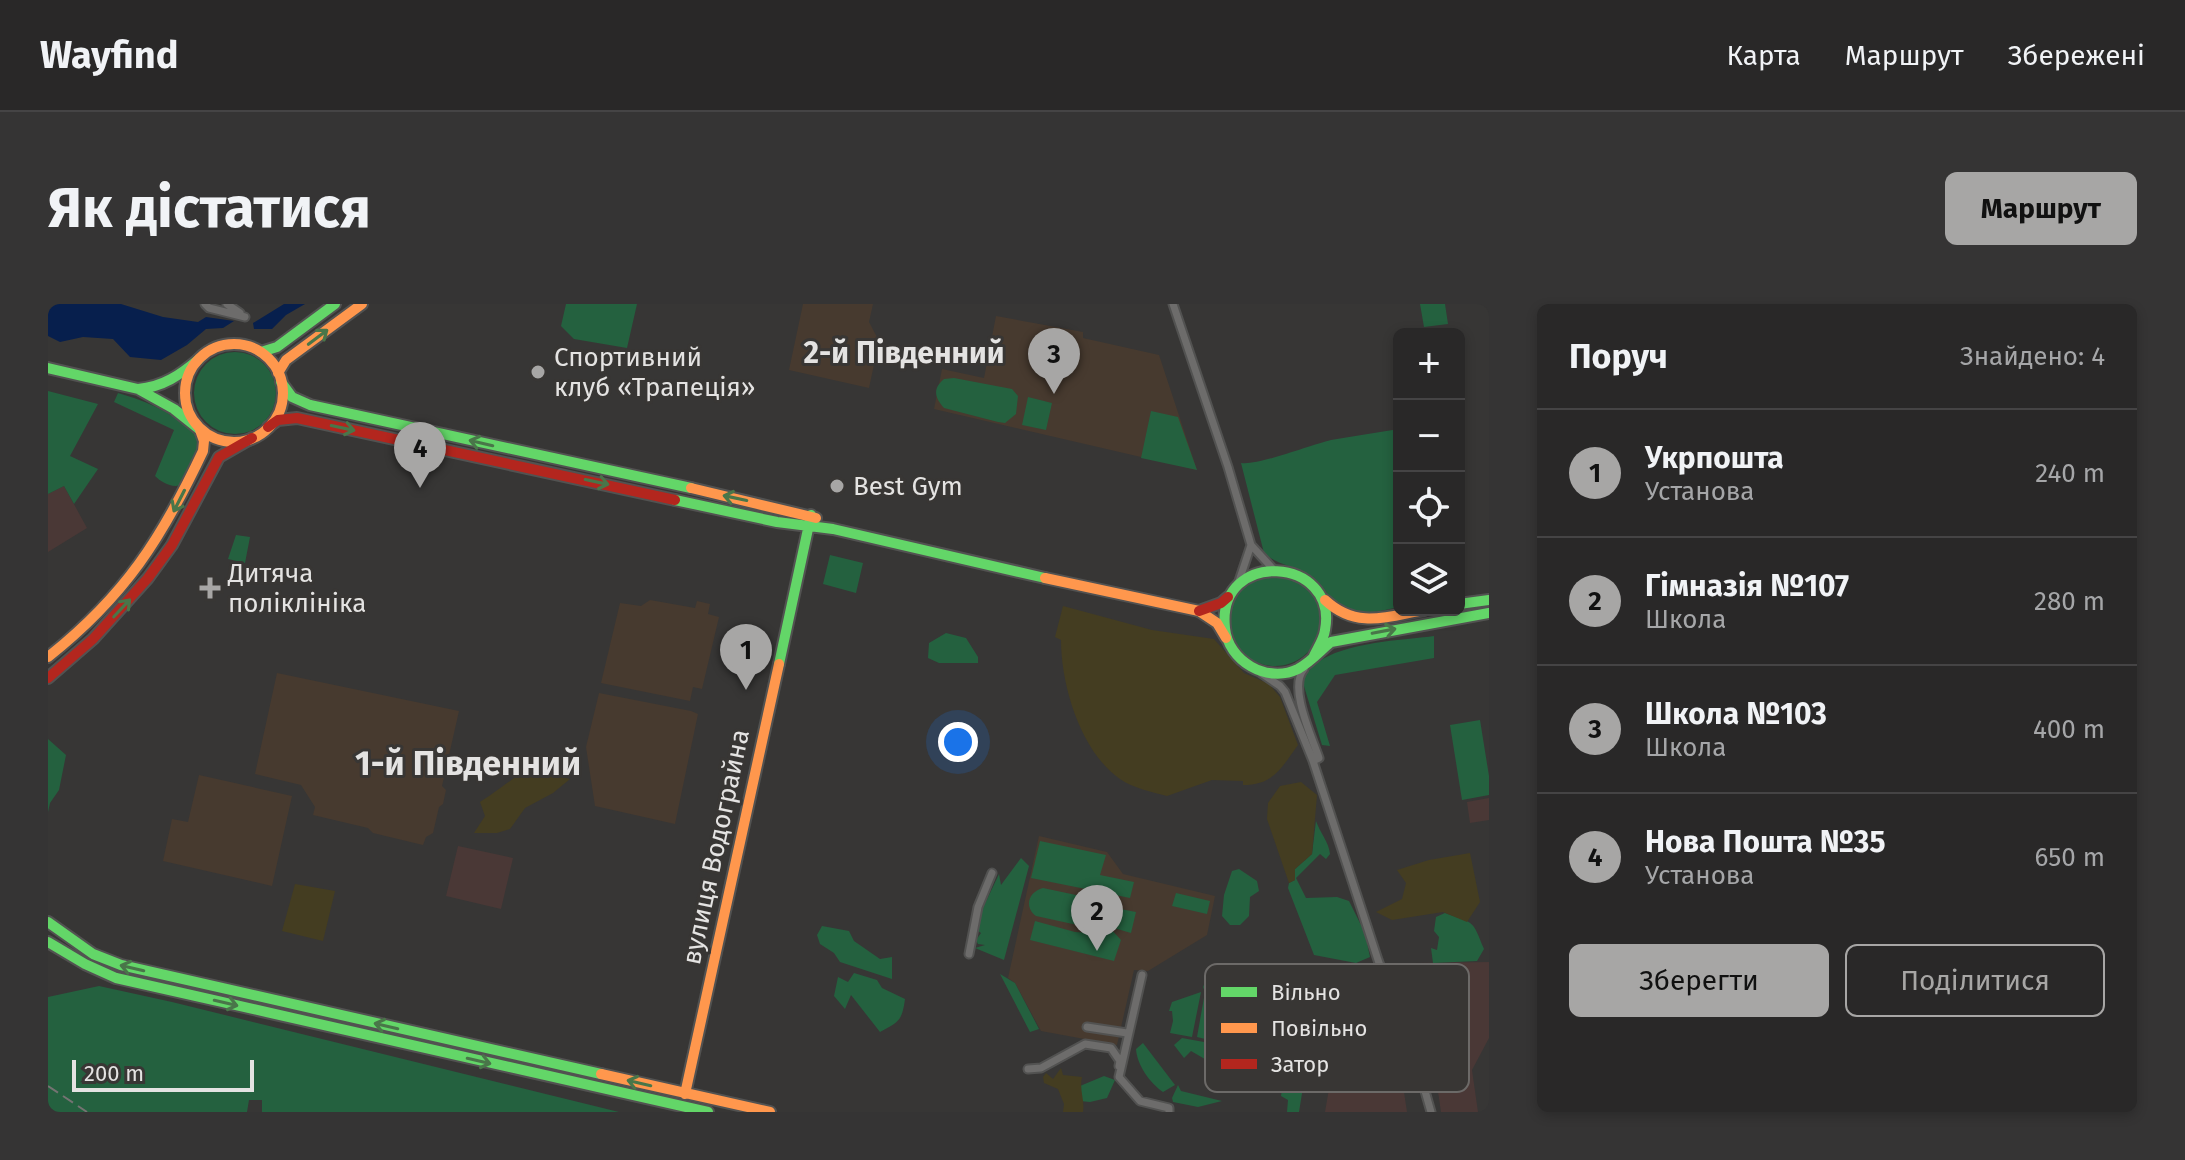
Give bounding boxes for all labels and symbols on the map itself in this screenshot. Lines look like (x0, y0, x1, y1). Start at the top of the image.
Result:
one-way arrow (307, 328, 329, 345)
pin: 3 (1028, 328, 1080, 394)
district label: 2-й Південний (803, 335, 1005, 371)
place label: Спортивний клуб «Трапеція» (554, 342, 756, 403)
marker: Спортивний клуб «Трапеція» (529, 363, 547, 381)
one-way arrow (330, 421, 355, 436)
pin: 4 (394, 422, 446, 488)
one-way arrow (468, 435, 494, 450)
place label: Best Gym (853, 471, 963, 502)
one-way arrow (584, 475, 610, 490)
marker: Best Gym (828, 477, 846, 495)
one-way arrow (171, 488, 187, 512)
one-way arrow (723, 490, 748, 505)
place label: Дитяча поліклініка (227, 558, 366, 619)
marker: Дитяча поліклініка (199, 577, 221, 599)
one-way arrow (112, 599, 130, 619)
one-way arrow (1370, 622, 1396, 637)
pin: 1 (720, 624, 772, 690)
your location (938, 722, 978, 762)
street label: вулиця Водограйна (676, 726, 756, 968)
district label: 1-й Південний (355, 743, 581, 784)
pin: 2 (1071, 885, 1123, 951)
one-way arrow (120, 960, 146, 975)
legend (1205, 964, 1469, 1092)
text: Вільно (1271, 979, 1341, 1006)
one-way arrow (213, 996, 238, 1011)
text: Повільно (1271, 1015, 1367, 1042)
one-way arrow (373, 1018, 399, 1033)
text: Затор (1271, 1051, 1329, 1078)
one-way arrow (466, 1054, 492, 1069)
scale bar (72, 1056, 254, 1092)
one-way arrow (627, 1075, 653, 1090)

